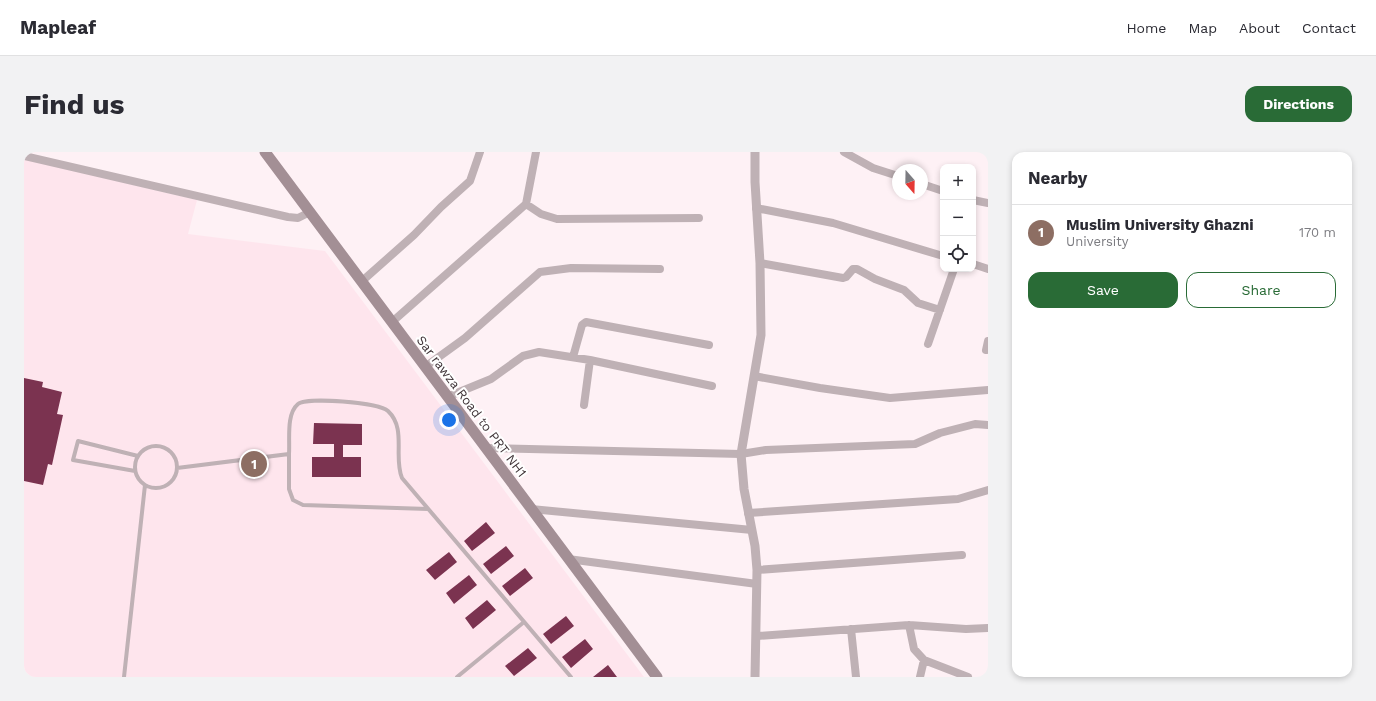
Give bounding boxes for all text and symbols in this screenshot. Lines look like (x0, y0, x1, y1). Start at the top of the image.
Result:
text: Mapleaf (20, 16, 96, 39)
text: Home (1126, 20, 1166, 36)
text: Map (1188, 20, 1217, 36)
text: About (1239, 20, 1280, 36)
text: Contact (1302, 20, 1356, 36)
button: Directions (1245, 86, 1352, 122)
text: Find us (24, 88, 124, 121)
north arrow (892, 164, 928, 200)
map controls (940, 164, 976, 272)
button: + (940, 164, 976, 200)
text: Nearby (1028, 168, 1087, 188)
button: − (940, 200, 976, 236)
text: Muslim University Ghazni (1066, 216, 1254, 234)
text: 1 (1038, 225, 1044, 240)
text: 170 m (1299, 225, 1336, 240)
text: University (1066, 234, 1128, 249)
button: locate (940, 236, 976, 272)
button: Save (1028, 272, 1178, 308)
button: Share (1186, 272, 1336, 308)
street label: Sar rawza Road to PRT NH1 (414, 333, 530, 480)
your location (439, 410, 459, 430)
pin: 1 (241, 449, 267, 479)

